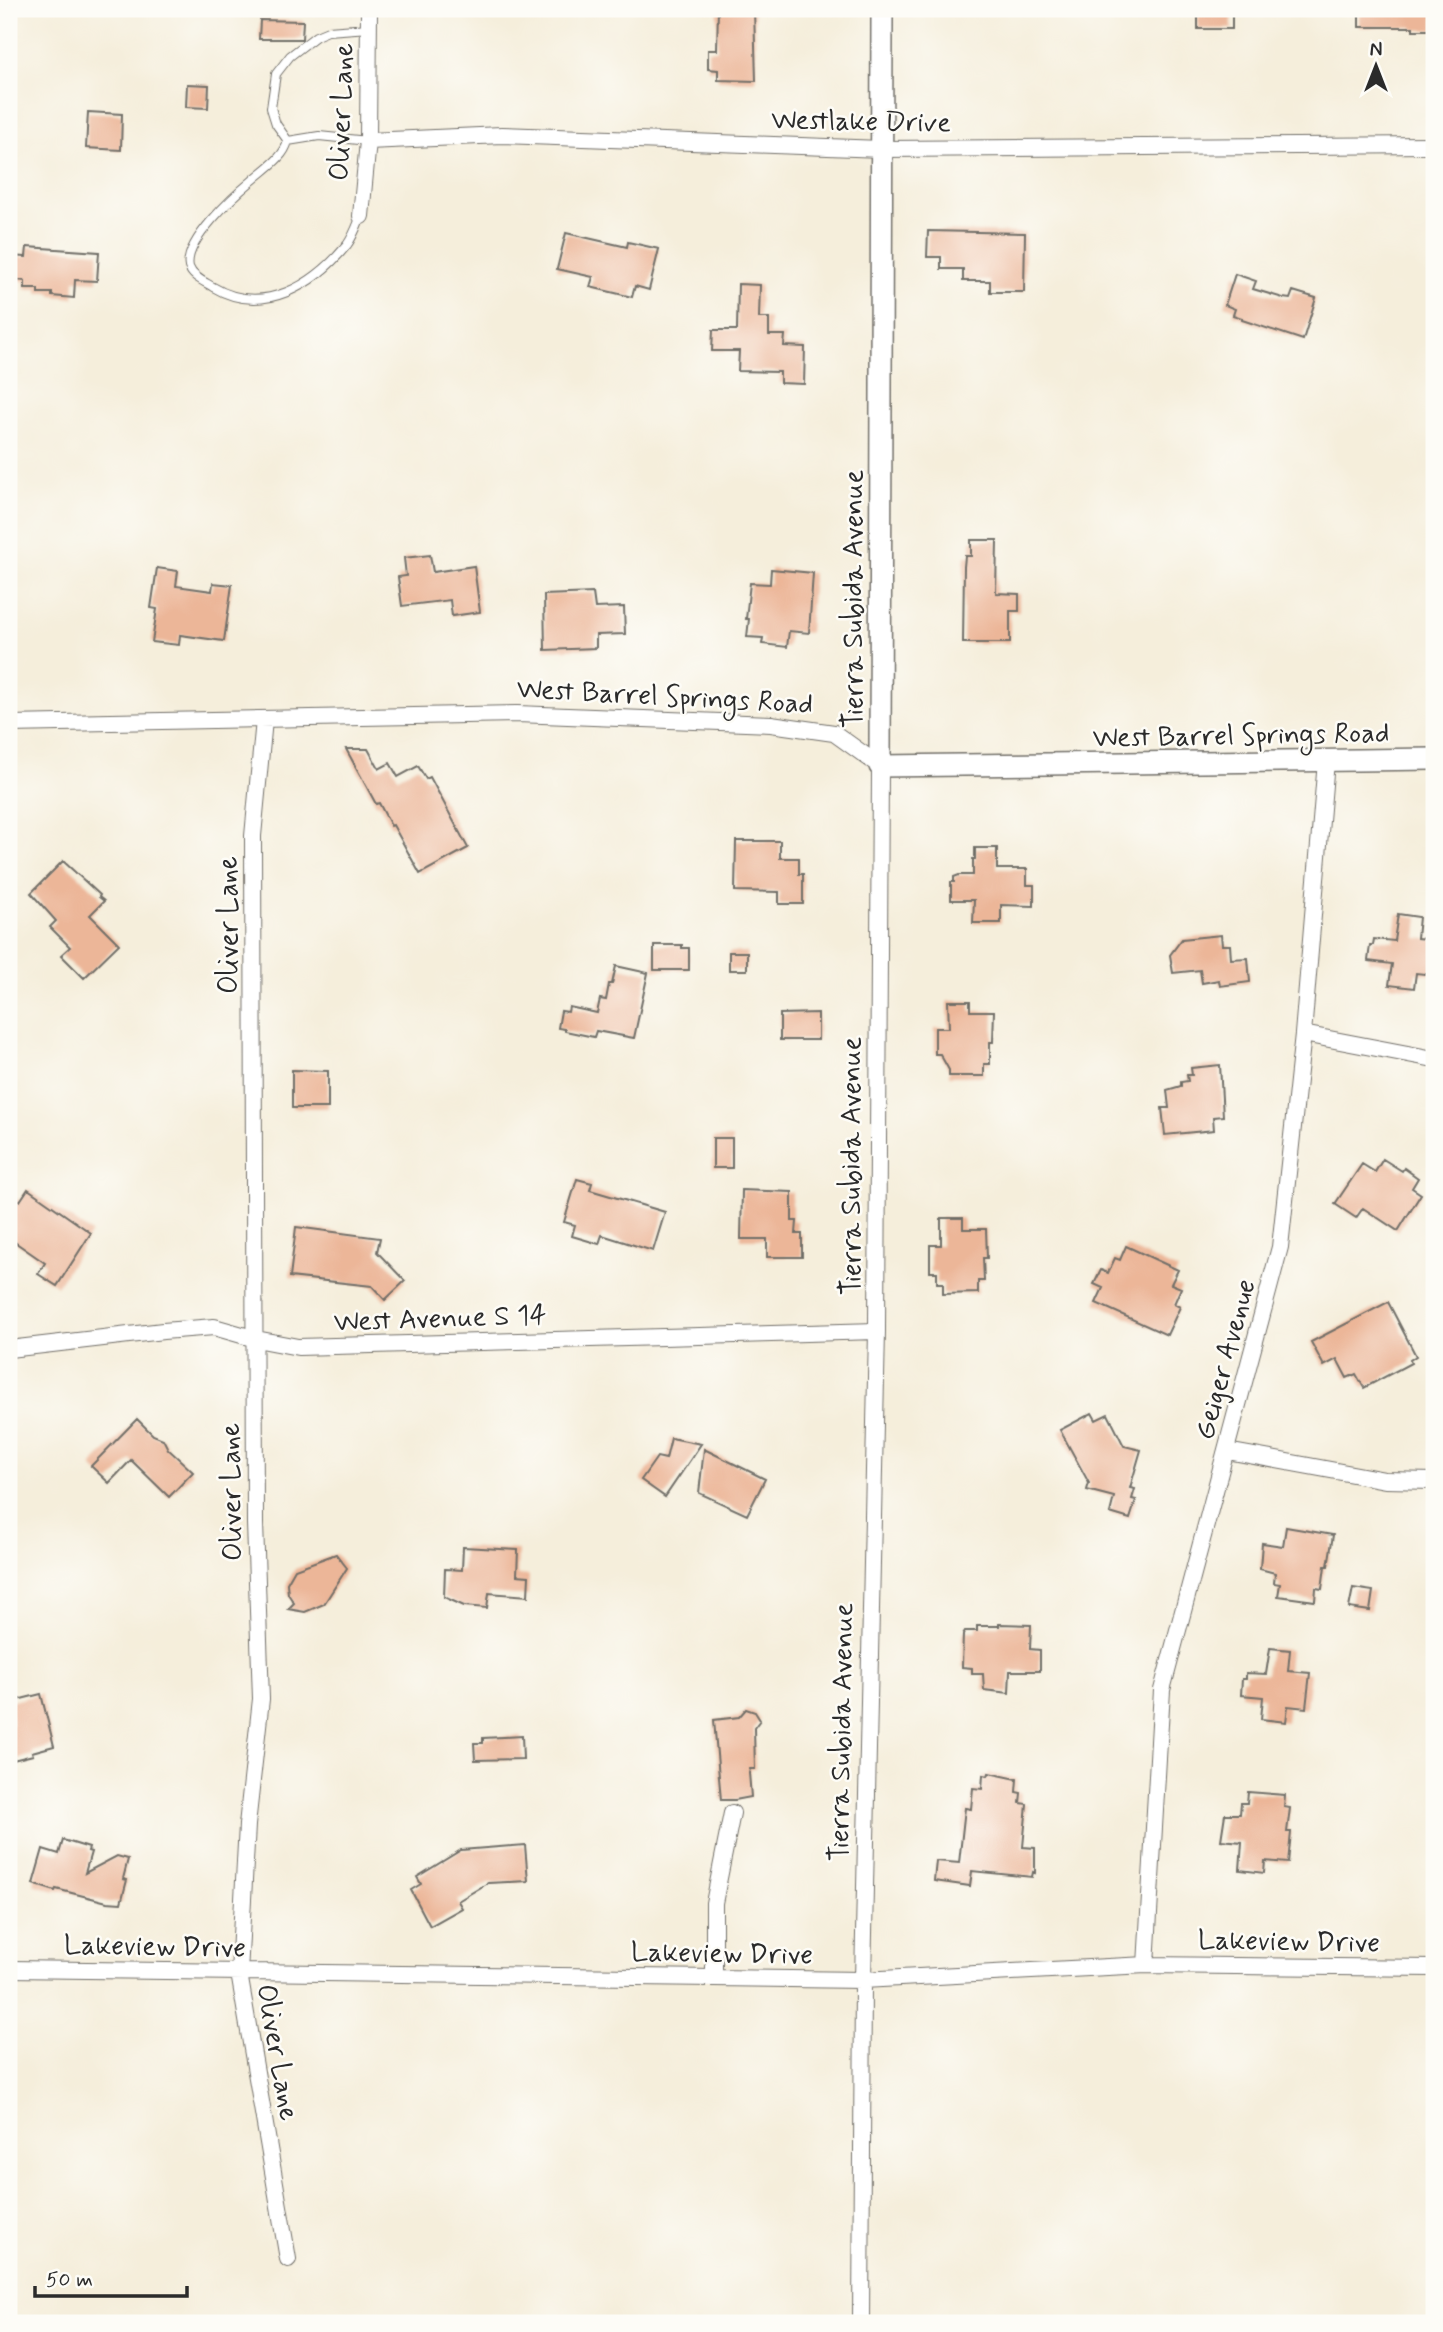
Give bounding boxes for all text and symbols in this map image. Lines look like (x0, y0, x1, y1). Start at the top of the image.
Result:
north arrow (1342, 32, 1412, 102)
text: N (1370, 38, 1382, 63)
street label: Oliver Lane (322, 42, 363, 182)
street label: Westlake Drive (771, 102, 951, 143)
street label: Tierra Subida Avenue (836, 470, 873, 728)
street label: West Barrel Springs Road (516, 671, 814, 726)
street label: West Barrel Springs Road (1092, 715, 1390, 760)
street label: Oliver Lane (211, 856, 248, 994)
street label: Tierra Subida Avenue (834, 1037, 871, 1295)
street label: Geiger Avenue (1187, 1275, 1266, 1444)
street label: West Avenue S 14 (333, 1297, 547, 1342)
street label: Oliver Lane (213, 1423, 252, 1561)
street label: Tierra Subida Avenue (822, 1602, 863, 1862)
street label: Lakeview Drive (1198, 1922, 1380, 1963)
street label: Lakeview Drive (64, 1927, 246, 1968)
street label: Lakeview Drive (631, 1934, 813, 1975)
street label: Oliver Lane (246, 1981, 307, 2124)
scale bar (35, 2255, 187, 2299)
text: 50 m (46, 2266, 93, 2294)

